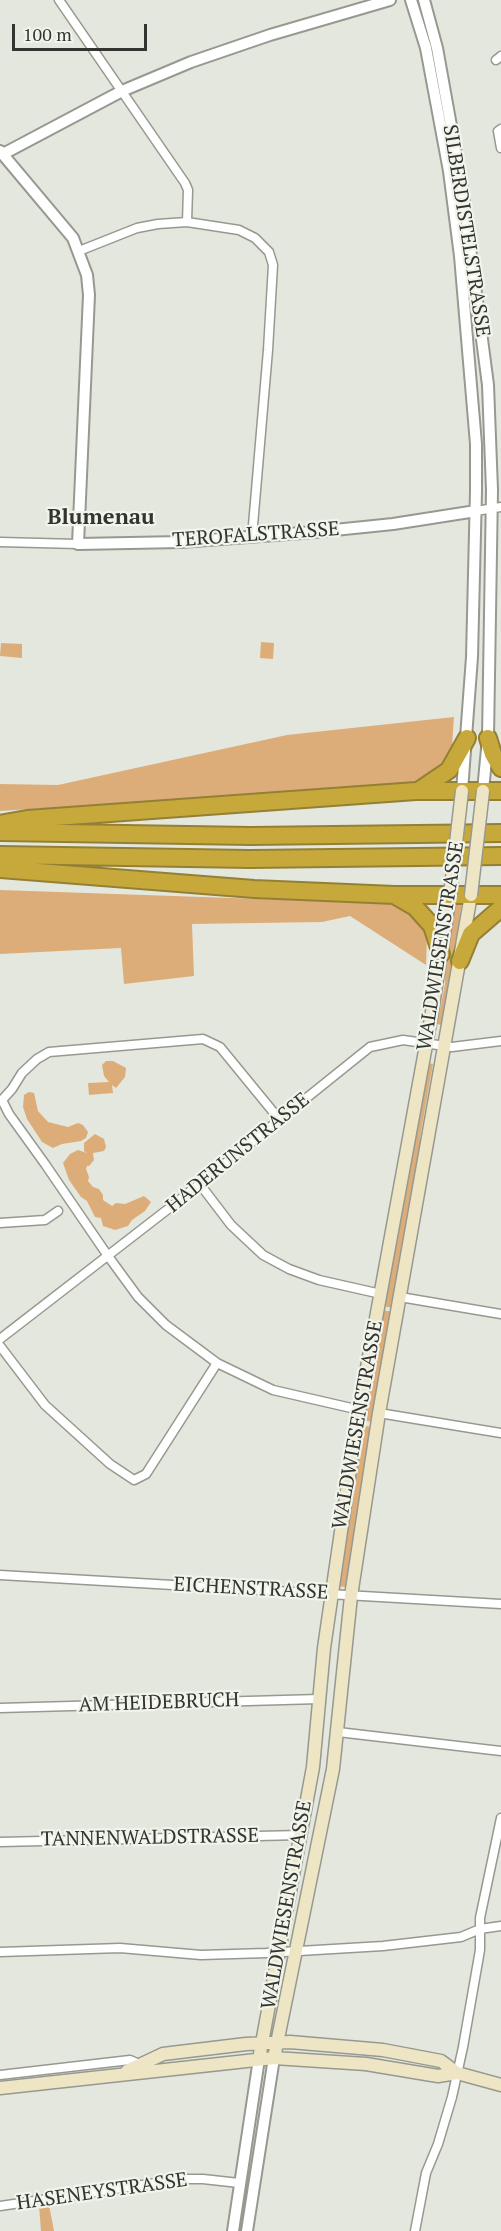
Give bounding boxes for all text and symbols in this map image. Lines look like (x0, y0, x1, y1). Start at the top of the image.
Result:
scale bar (15, 12, 150, 50)
text: 100 m (23, 22, 72, 46)
street label: SILBERDISTELSTRASSE (437, 123, 495, 339)
district label: Blumenau (47, 505, 155, 531)
street label: TEROFALSTRASSE (172, 517, 340, 553)
street label: WALDWIESENSTRASSE (413, 839, 469, 1053)
street label: HADERUNSTRASSE (162, 1088, 314, 1218)
street label: WALDWIESENSTRASSE (328, 1319, 388, 1531)
street label: EICHENSTRASSE (173, 1573, 329, 1605)
street label: AM HEIDEBRUCH (78, 1688, 240, 1718)
street label: WALDWIESENSTRASSE (257, 1799, 317, 2011)
street label: TANNENWALDSTRASSE (41, 1824, 259, 1852)
street label: HASENEYSTRASSE (15, 2168, 189, 2216)

